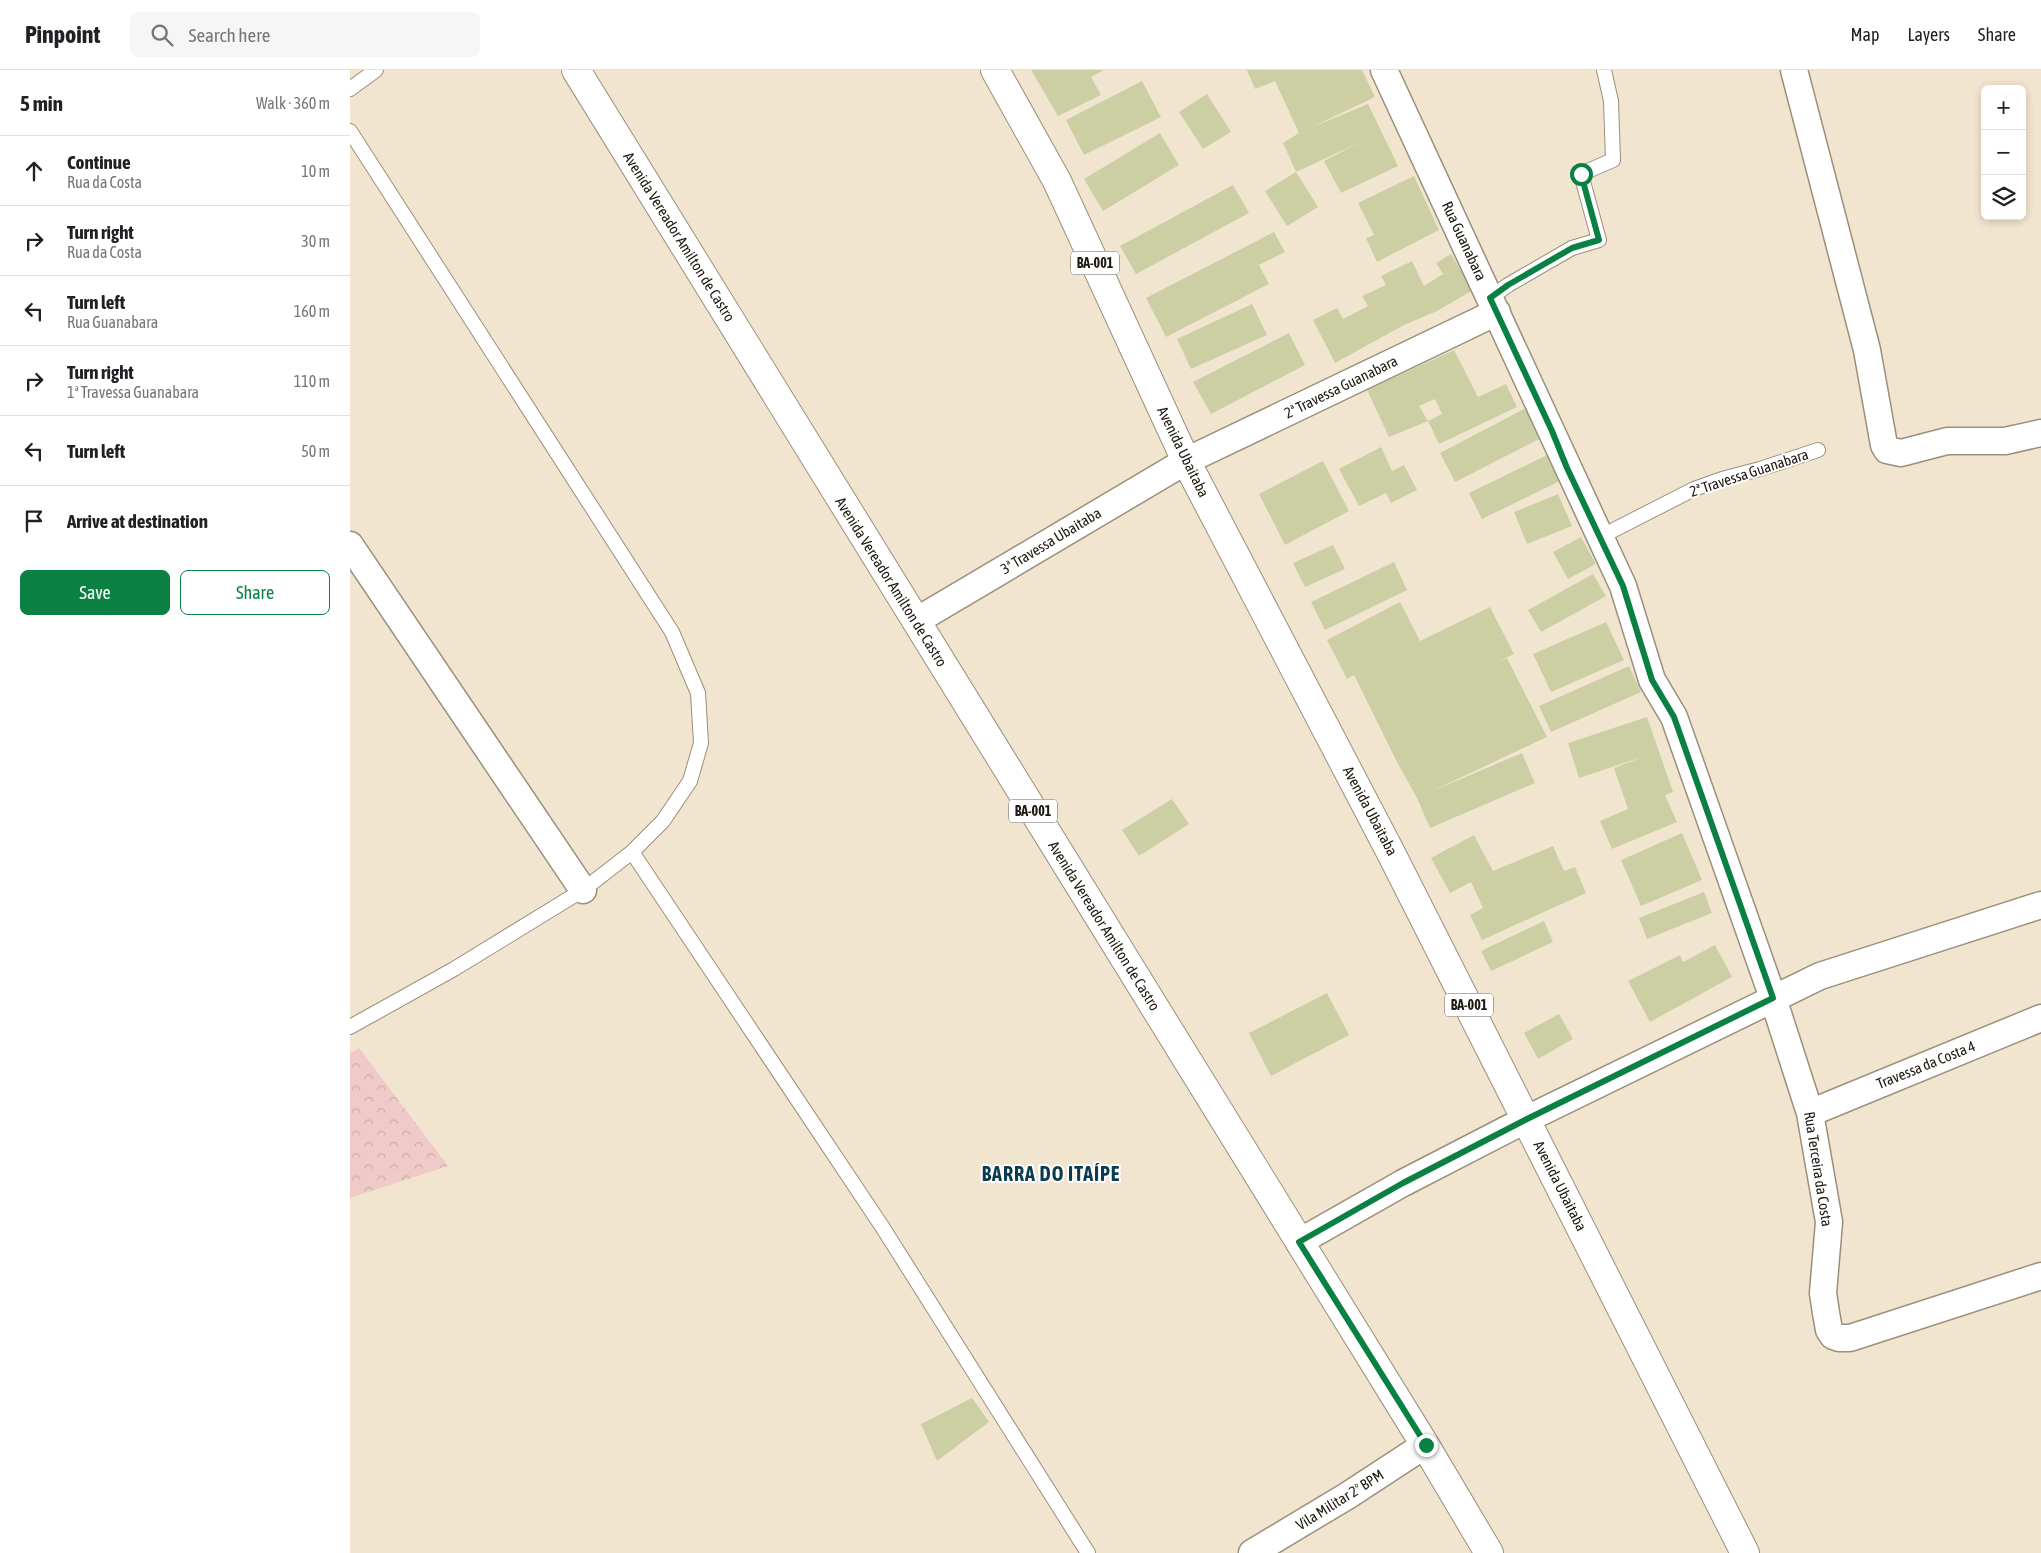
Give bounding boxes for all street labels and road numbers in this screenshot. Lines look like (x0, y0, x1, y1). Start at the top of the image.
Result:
street label: Avenida Vereador Amilton de Castro (620, 149, 739, 325)
street label: Rua Guanabara (1439, 199, 1490, 283)
road number: BA-001 (1071, 252, 1119, 274)
street label: 2ª Travessa Guanabara (1281, 352, 1400, 421)
street label: Avenida Ubaitaba (1154, 404, 1213, 500)
street label: 2ª Travessa Guanabara (1687, 445, 1810, 500)
street label: Avenida Vereador Amilton de Castro (832, 494, 951, 670)
street label: 3ª Travessa Ubaitaba (998, 504, 1104, 577)
street label: Avenida Ubaitaba (1340, 763, 1401, 858)
road number: BA-001 (1009, 799, 1057, 822)
street label: Avenida Vereador Amilton de Castro (1045, 838, 1164, 1014)
road number: BA-001 (1445, 994, 1493, 1016)
street label: Travessa da Costa 4 (1874, 1037, 1978, 1092)
street label: Rua Terceira da Costa (1801, 1110, 1836, 1228)
street label: Avenida Ubaitaba (1530, 1138, 1590, 1234)
street label: Vila Militar 2º BPM (1293, 1466, 1387, 1533)

